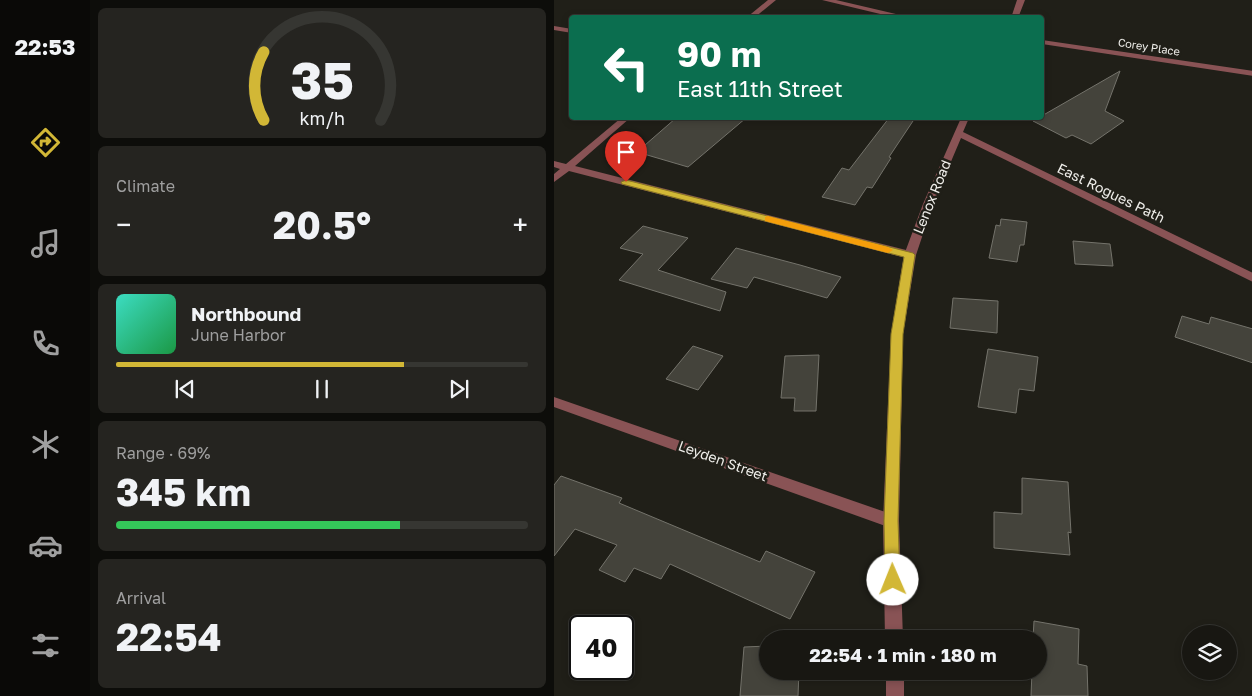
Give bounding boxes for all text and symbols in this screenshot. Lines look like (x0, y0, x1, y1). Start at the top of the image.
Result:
text: 22:53 (15, 33, 75, 60)
text: 90 m (677, 33, 761, 75)
icon: left (594, 35, 659, 100)
street label: Corey Place (1117, 35, 1181, 58)
text: 35 (290, 48, 354, 110)
text: East 11th Street (677, 75, 843, 102)
text: km/h (299, 107, 345, 129)
icon: directions (28, 125, 63, 160)
pin (605, 131, 647, 182)
icon: arrive (612, 138, 640, 166)
street label: Lenox Road (909, 157, 954, 236)
street label: East Rogues Path (1055, 159, 1168, 226)
text: Climate (116, 176, 175, 196)
text: 20.5° (273, 202, 371, 247)
text: − (116, 208, 131, 241)
text: + (513, 208, 528, 241)
icon: music (28, 226, 63, 261)
text: Northbound (191, 302, 301, 325)
text: June Harbor (191, 325, 286, 345)
icon: phone (28, 326, 63, 361)
icon: previous (171, 375, 199, 403)
icon: pause (308, 375, 336, 403)
icon: next (445, 375, 473, 403)
icon: climate (28, 427, 63, 462)
street label: Leyden Street (676, 437, 770, 485)
text: Range · 69% (116, 443, 210, 463)
text: 345 km (116, 469, 251, 514)
icon: car (28, 528, 63, 563)
position arrow (866, 553, 918, 605)
text: Arrival (116, 588, 166, 608)
text: 22:54 (116, 614, 221, 659)
speed limit sign: 40 (569, 615, 634, 680)
map controls (1182, 625, 1237, 680)
button: layers (1182, 625, 1237, 680)
icon: filters (28, 628, 63, 663)
text: 22:54 · 1 min · 180 m (809, 643, 997, 666)

